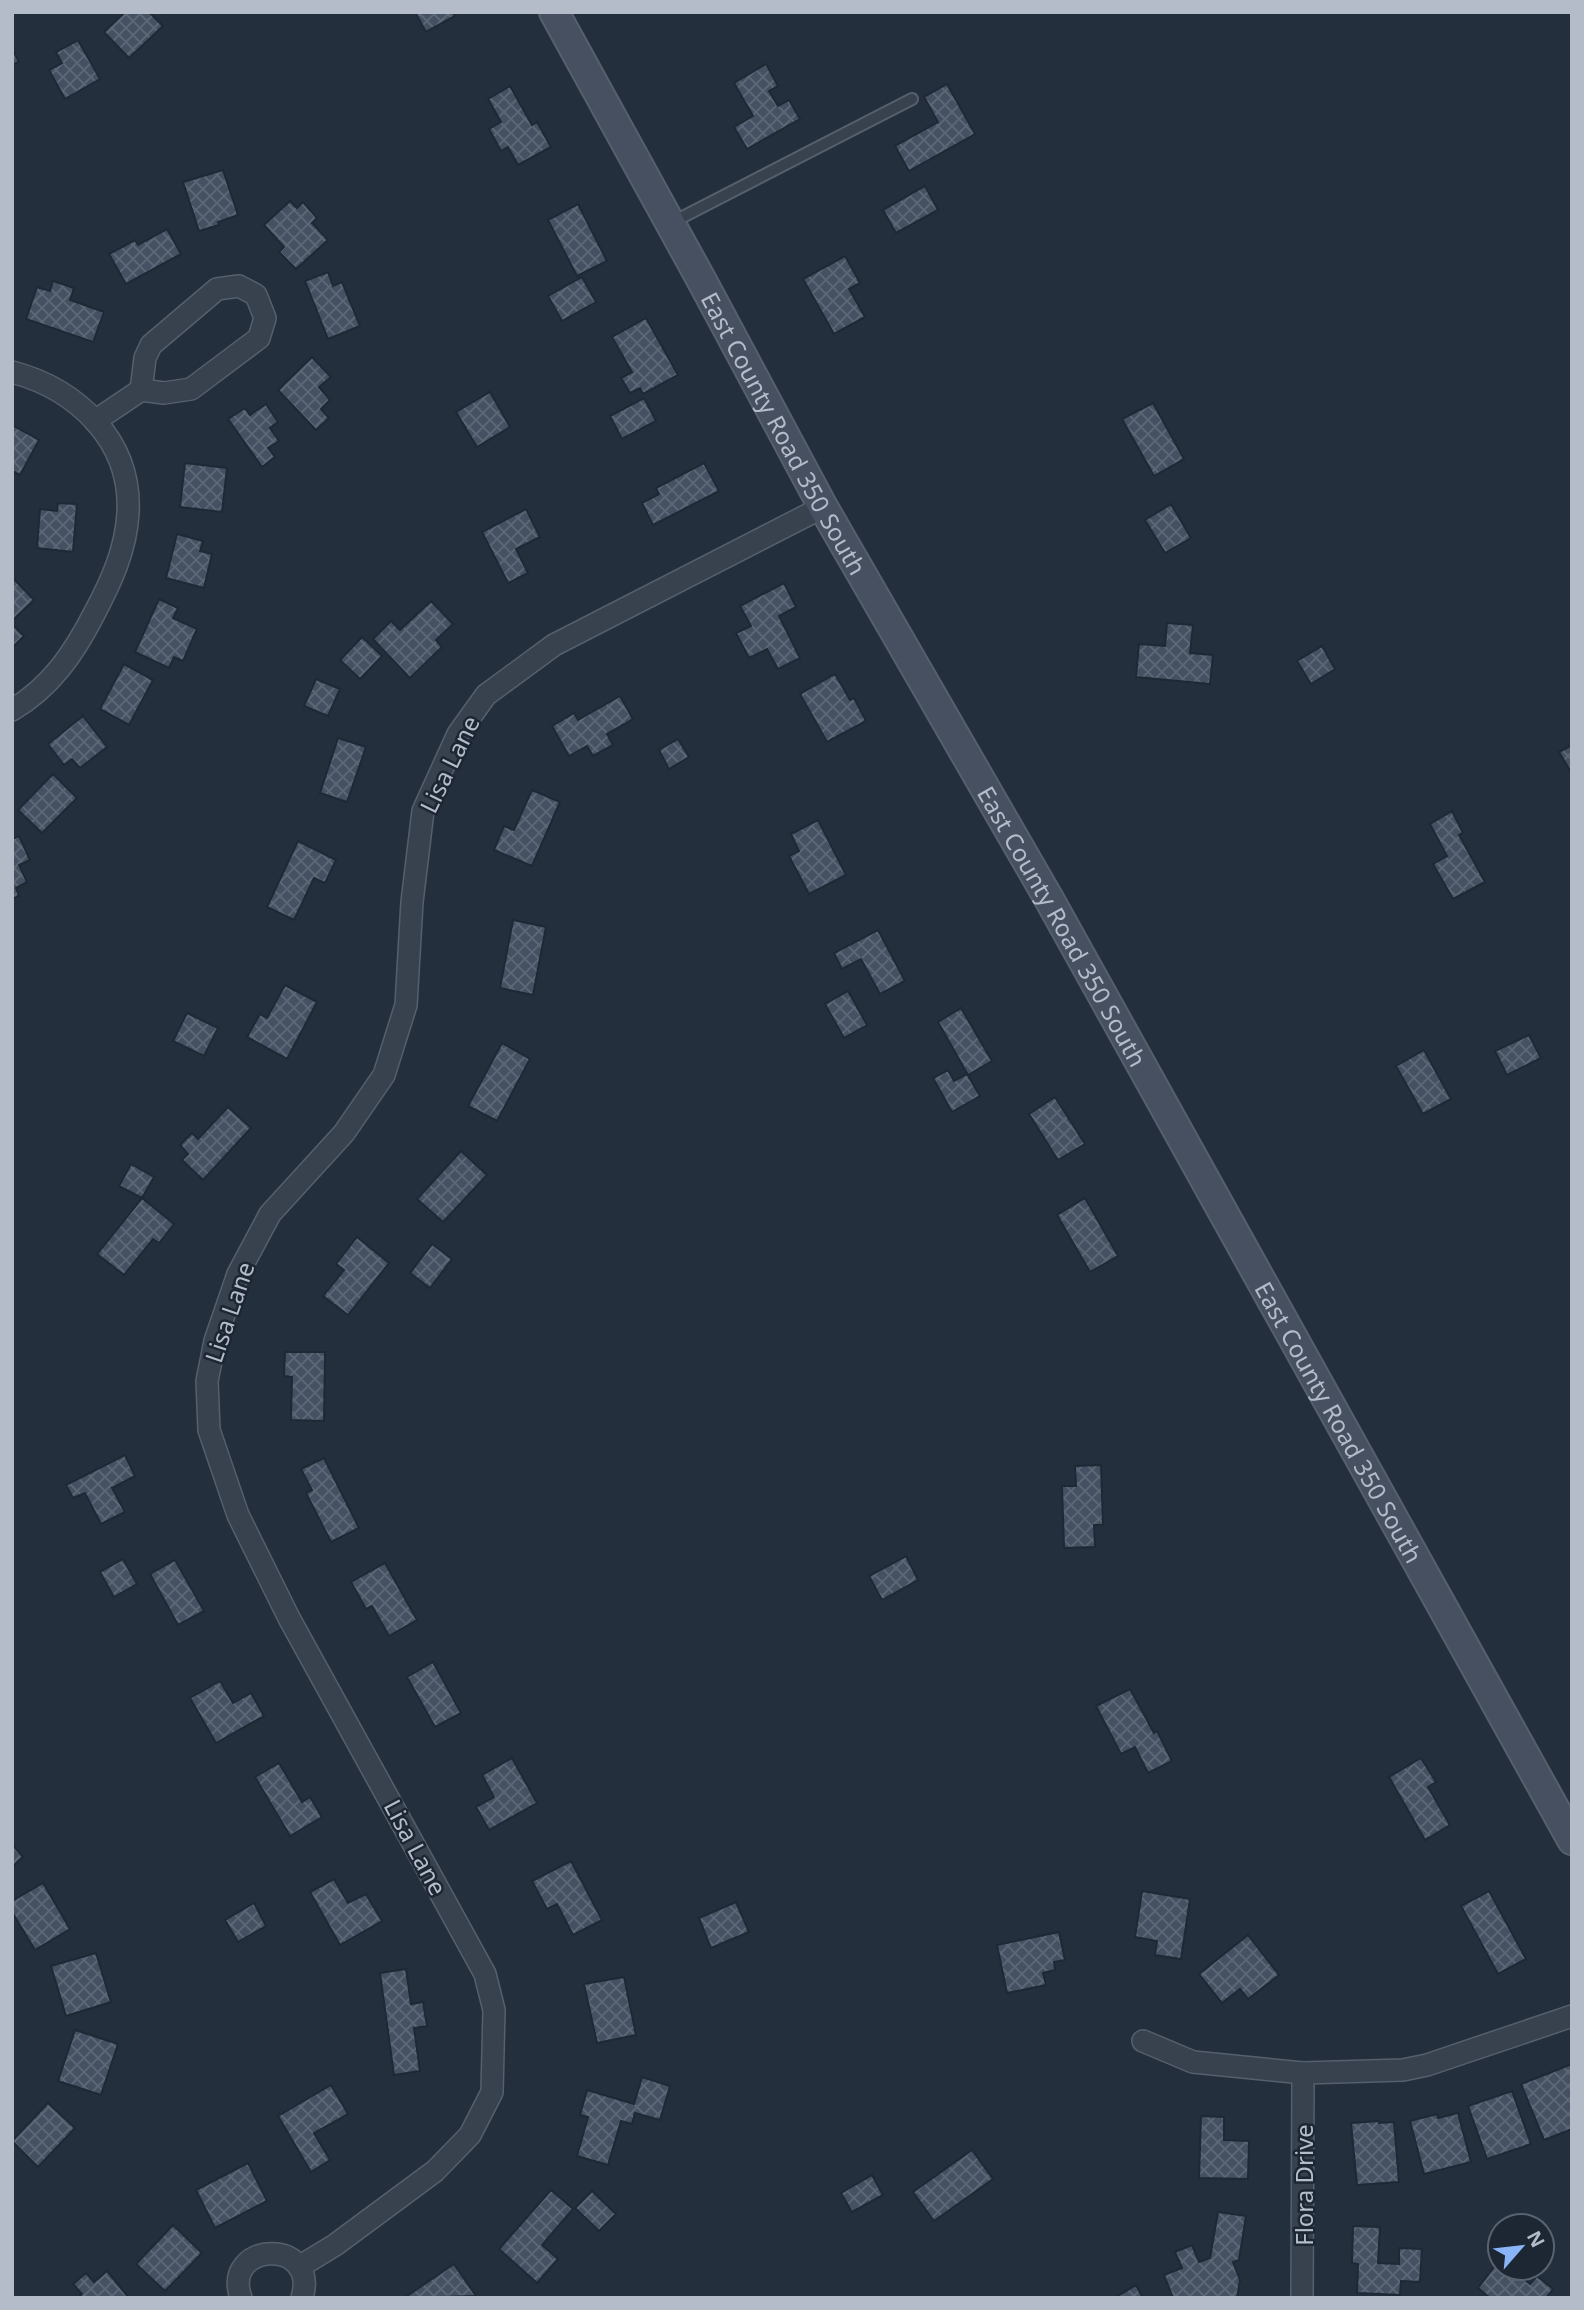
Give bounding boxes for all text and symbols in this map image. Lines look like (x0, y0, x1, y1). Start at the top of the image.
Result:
street label: East County Road 350 South (694, 286, 875, 580)
street label: Lisa Lane (411, 710, 487, 818)
street label: East County Road 350 South (971, 779, 1155, 1072)
street label: Lisa Lane (196, 1257, 262, 1367)
street label: East County Road 350 South (1248, 1275, 1431, 1569)
street label: Lisa Lane (377, 1793, 455, 1901)
street label: Flora Drive (1287, 2124, 1320, 2246)
north arrow (1486, 2212, 1556, 2282)
text: N (1521, 2226, 1551, 2252)

